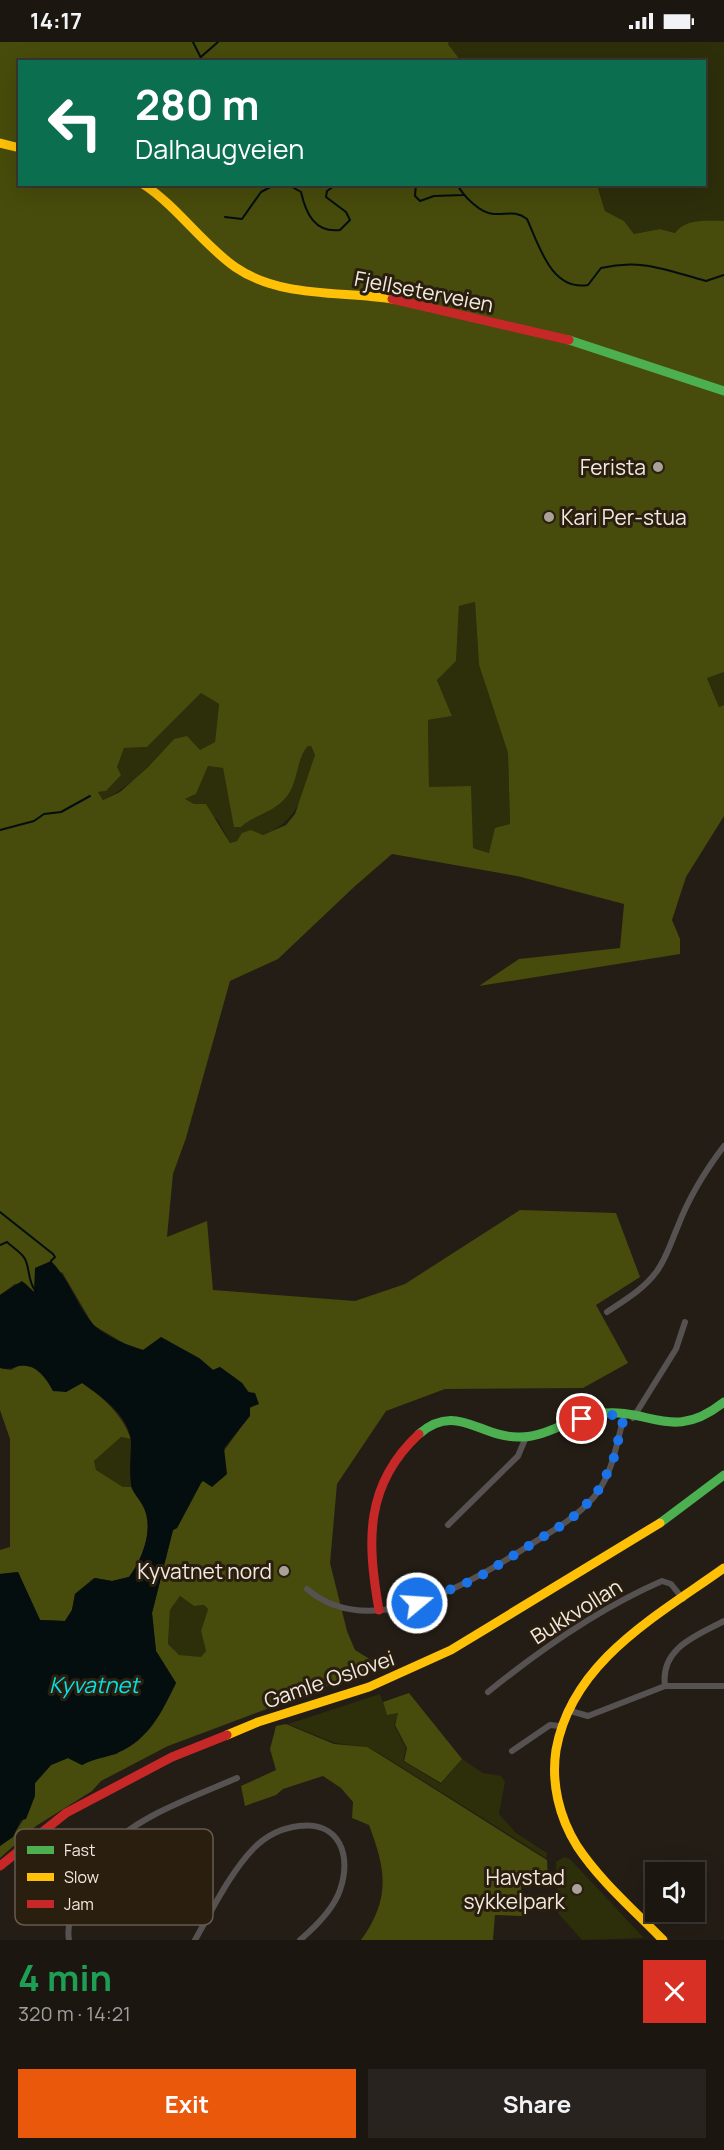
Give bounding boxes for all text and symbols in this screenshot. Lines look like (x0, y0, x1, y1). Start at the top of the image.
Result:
text: 14:17 (30, 6, 82, 36)
text: 280 m (135, 75, 260, 133)
icon: left (36, 84, 114, 162)
text: Dalhaugveien (135, 130, 304, 167)
street label: Fjellseterveien (352, 264, 496, 318)
place label: Ferista (580, 453, 646, 481)
marker: Ferista (651, 460, 665, 474)
place label: Kari Per-stua (561, 503, 687, 531)
marker: Kari Per-stua (542, 510, 556, 524)
pin (556, 1393, 607, 1444)
icon: arrive (565, 1402, 598, 1435)
place label: Kyvatnet nord (137, 1557, 272, 1585)
marker: Kyvatnet nord (277, 1564, 291, 1578)
position arrow (385, 1571, 449, 1635)
street label: Bukkvollan (525, 1572, 627, 1650)
street label: Gamle Oslovei (260, 1644, 398, 1714)
water label: Kyvatnet (49, 1670, 141, 1700)
legend (15, 1829, 213, 1925)
text: Fast (64, 1839, 95, 1861)
map controls (645, 1862, 705, 1922)
button: sound (645, 1862, 705, 1922)
place label: Havstad sykkelpark (463, 1863, 566, 1915)
text: Slow (64, 1866, 99, 1888)
marker: Havstad sykkelpark (570, 1882, 584, 1896)
text: Jam (64, 1893, 94, 1915)
text: 4 min (18, 1953, 112, 2002)
button: close (643, 1960, 706, 2023)
text: 320 m · 14:21 (18, 2000, 131, 2027)
button: Exit (18, 2069, 356, 2138)
button: Share (368, 2069, 706, 2138)

